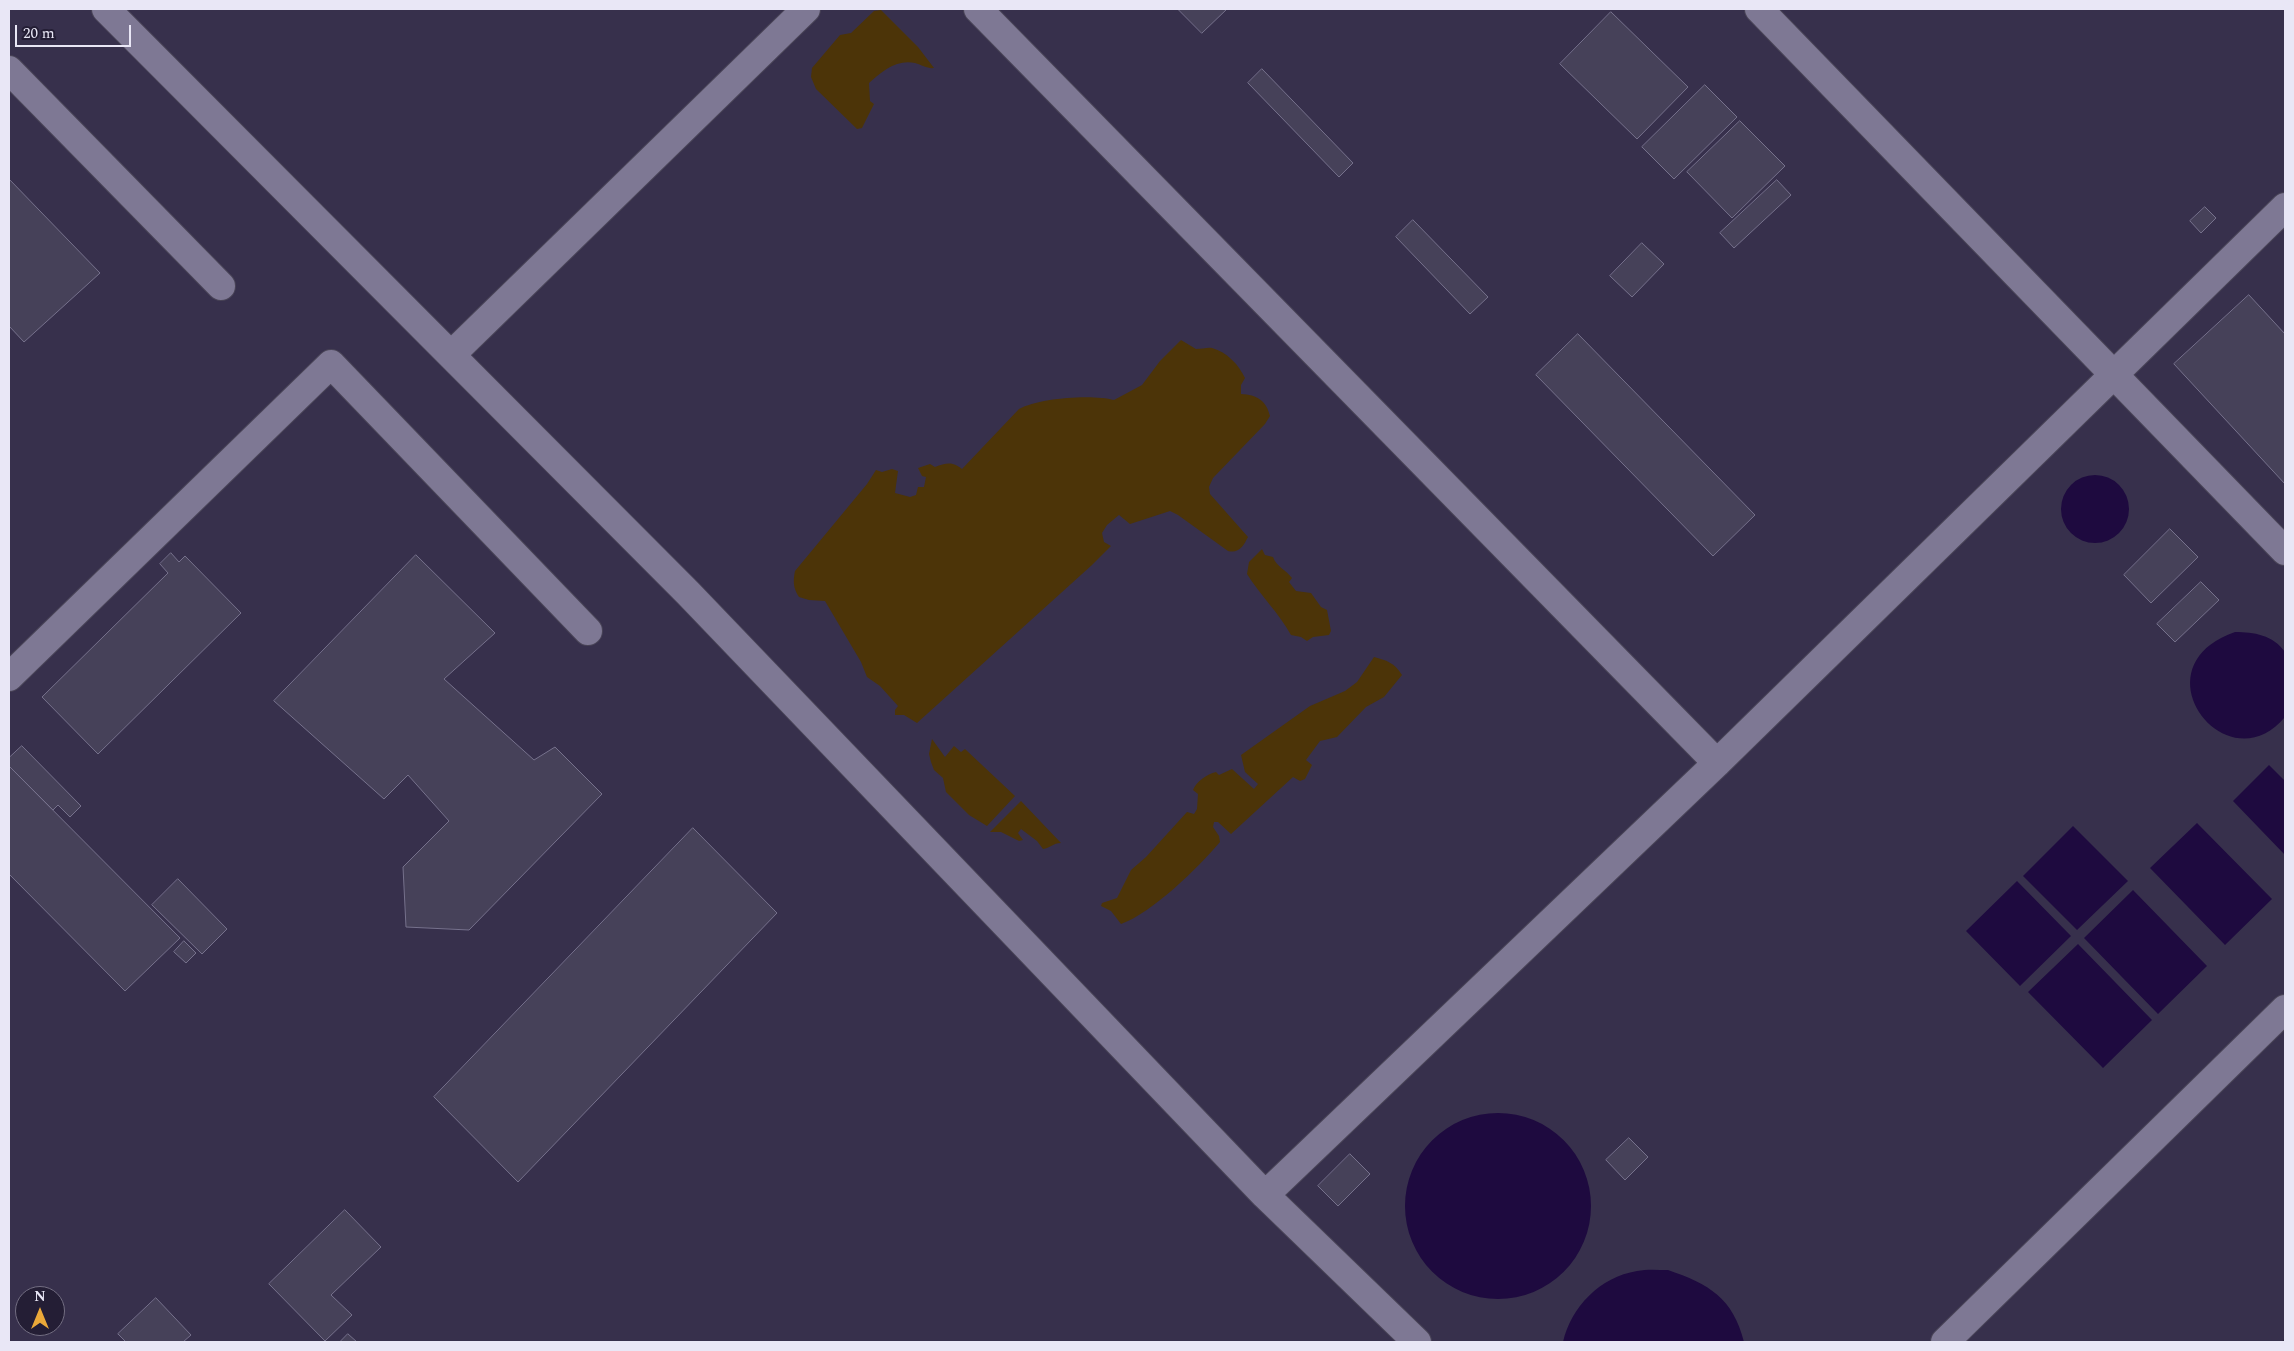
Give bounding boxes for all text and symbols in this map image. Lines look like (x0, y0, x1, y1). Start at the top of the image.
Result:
scale bar (18, 15, 134, 47)
text: 20 m (23, 22, 55, 45)
north arrow (15, 1286, 65, 1336)
text: N (34, 1286, 46, 1307)

